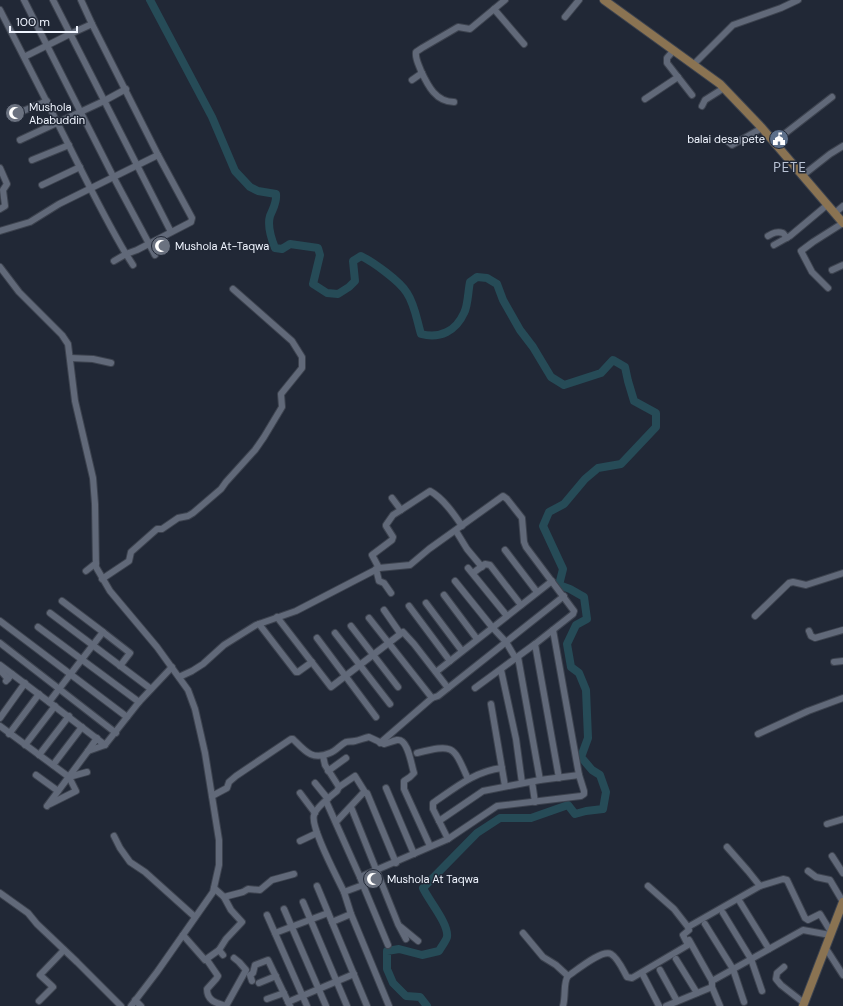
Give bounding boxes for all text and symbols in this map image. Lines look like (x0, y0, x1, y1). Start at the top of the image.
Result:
scale bar (10, 8, 77, 34)
text: 100 m (16, 14, 50, 30)
place label: Mushola Ababuddin (29, 100, 85, 127)
mosque icon: Mushola Ababuddin (4, 102, 26, 124)
public building icon: balai desa pete (768, 128, 790, 150)
place label: balai desa pete (687, 132, 765, 146)
district label: PETE (773, 159, 807, 176)
mosque icon: Mushola At-Taqwa (150, 235, 172, 257)
place label: Mushola At-Taqwa (175, 239, 269, 253)
mosque icon: Mushola At Taqwa (362, 868, 384, 890)
place label: Mushola At Taqwa (387, 872, 479, 886)

